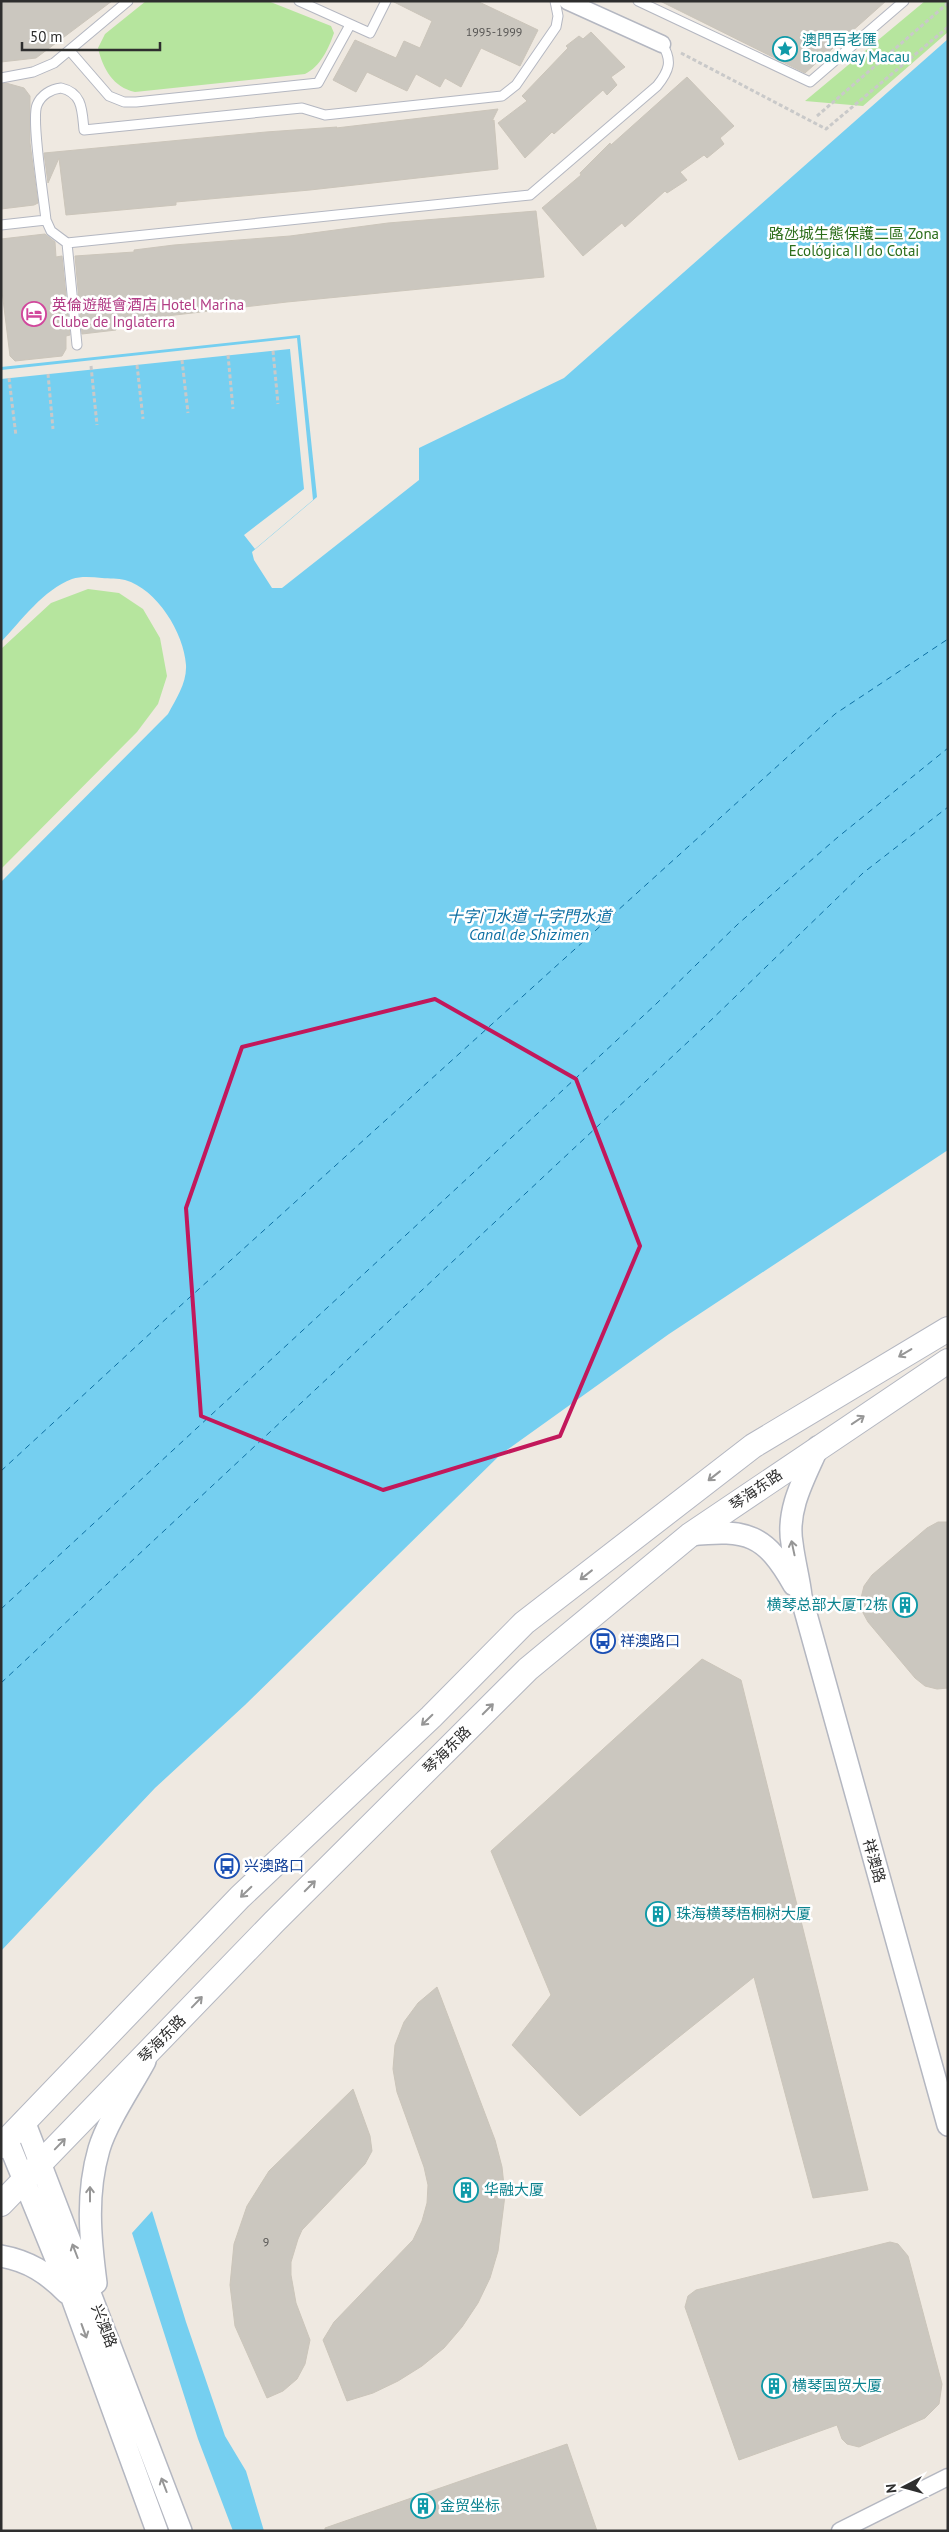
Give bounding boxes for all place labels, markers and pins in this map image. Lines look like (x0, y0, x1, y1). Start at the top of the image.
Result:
place label: 澳門百老匯 Broadway Macau (802, 30, 910, 66)
place icon: 澳門百老匯 Broadway Macau (772, 36, 798, 62)
place label: 英倫遊艇會酒店 Hotel Marina Clube de Inglaterra (52, 295, 244, 331)
hotel icon: 英倫遊艇會酒店 Hotel Marina Clube de Inglaterra (21, 301, 47, 327)
building icon: 横琴总部大厦T2栋 (892, 1592, 918, 1618)
place label: 横琴总部大厦T2栋 (766, 1595, 888, 1614)
bus stop icon: 祥澳路口 (590, 1628, 616, 1654)
place label: 祥澳路口 (620, 1631, 680, 1650)
bus stop icon: 兴澳路口 (214, 1853, 240, 1879)
place label: 兴澳路口 (244, 1856, 304, 1875)
building icon: 珠海横琴梧桐树大厦 (645, 1901, 671, 1927)
place label: 珠海横琴梧桐树大厦 (676, 1904, 811, 1923)
building icon: 华融大厦 (453, 2177, 479, 2203)
place label: 华融大厦 (484, 2180, 544, 2199)
building icon: 横琴国贸大厦 (761, 2373, 787, 2399)
place label: 横琴国贸大厦 (792, 2376, 882, 2395)
building icon: 金贸坐标 (410, 2493, 436, 2519)
place label: 金贸坐标 (440, 2496, 500, 2515)

